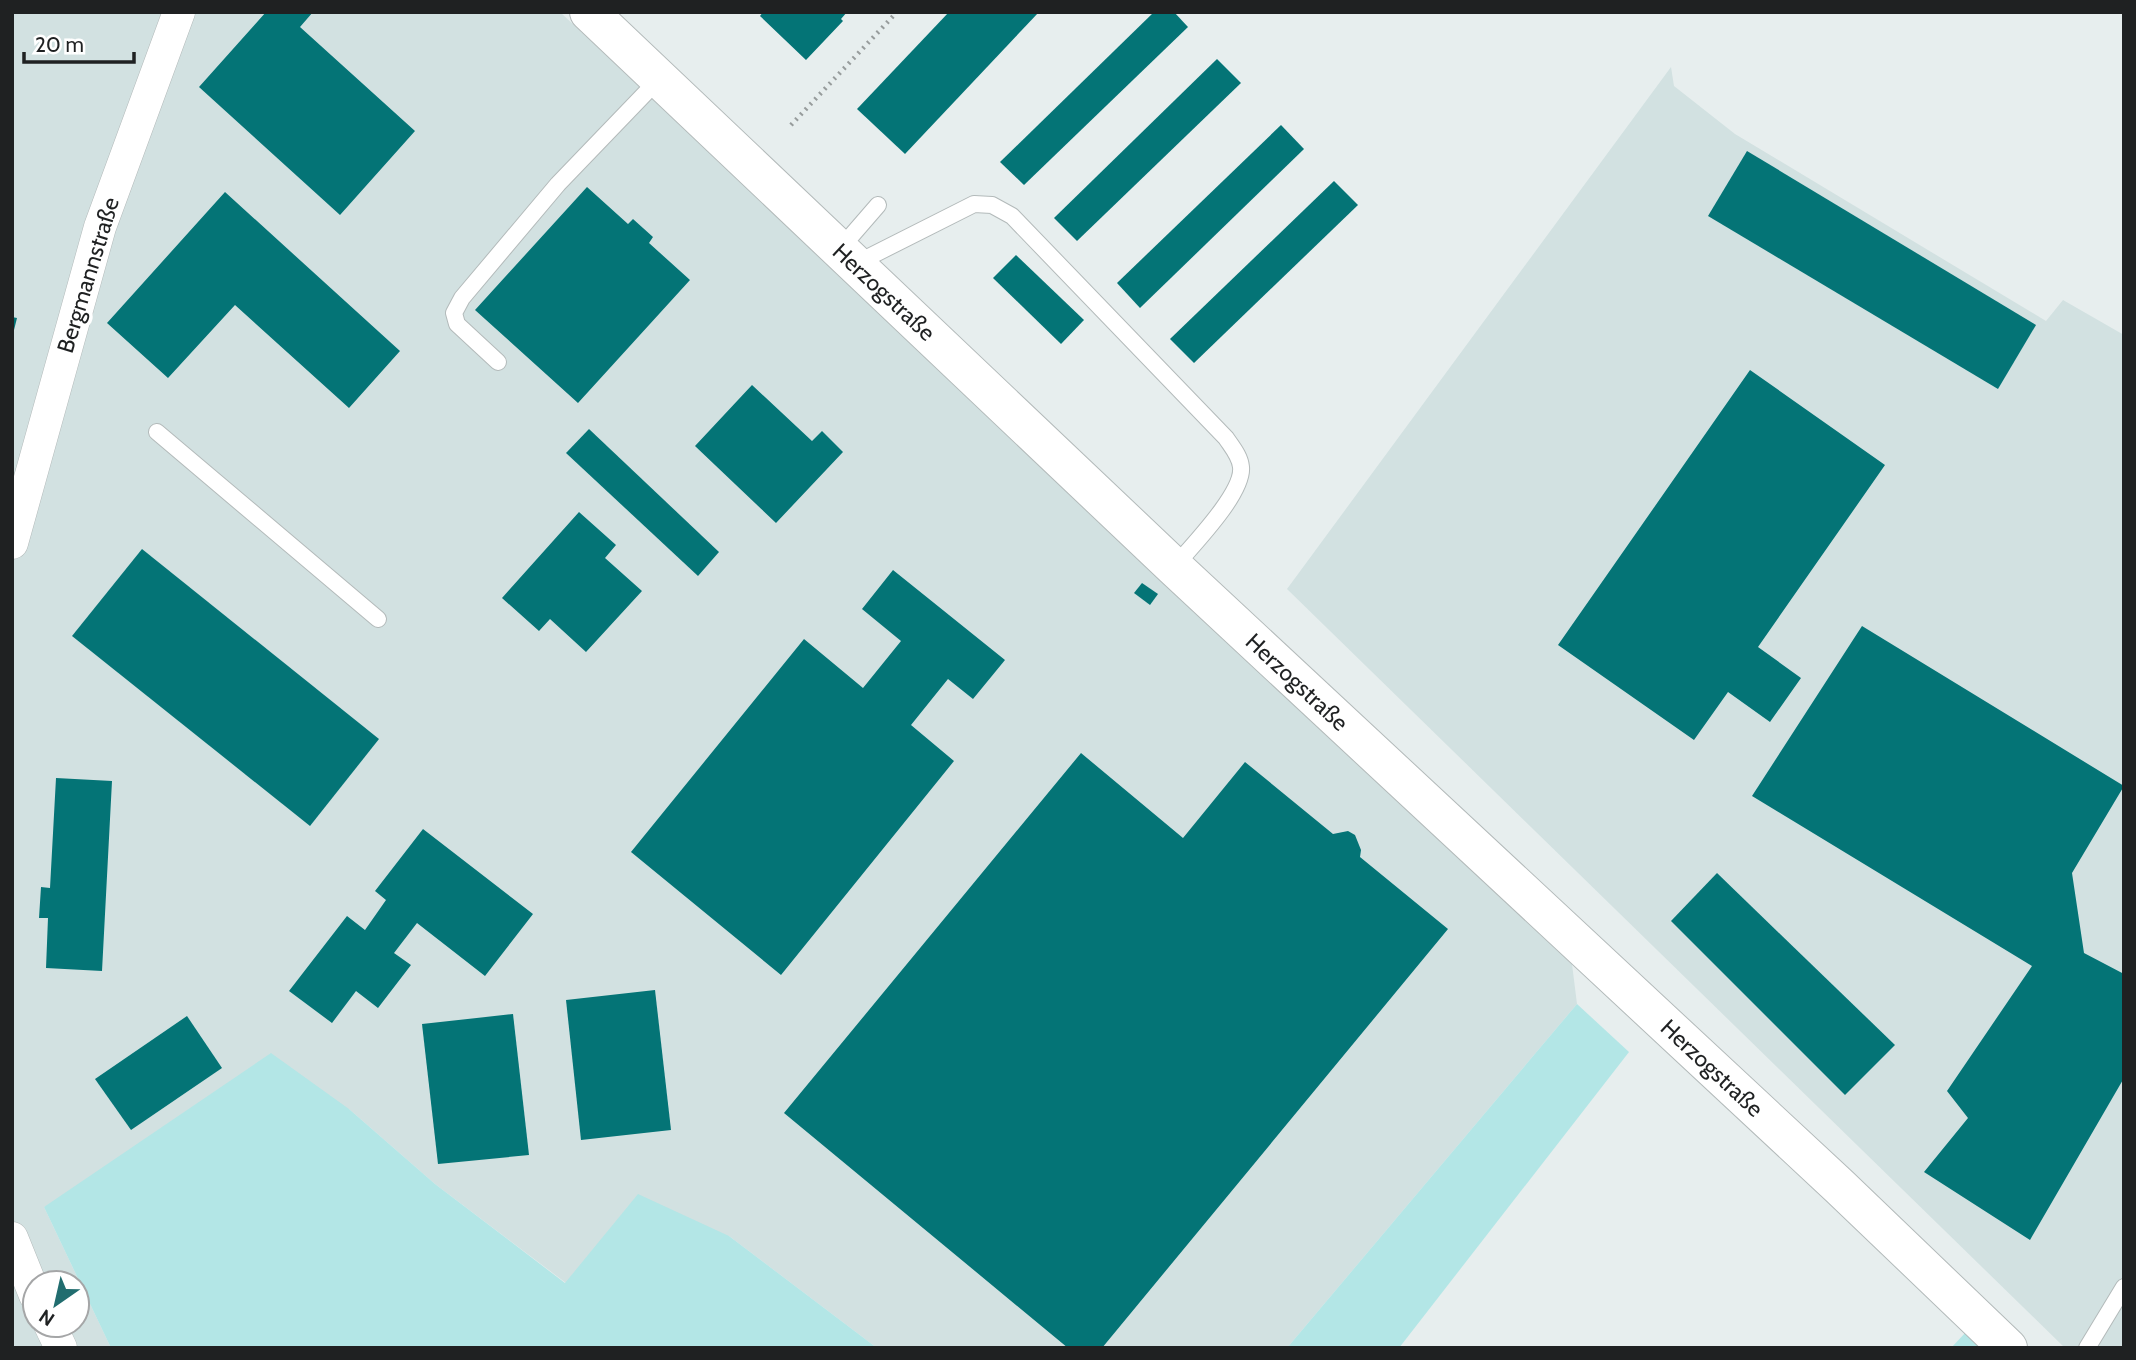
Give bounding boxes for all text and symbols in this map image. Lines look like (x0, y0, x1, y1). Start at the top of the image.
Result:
scale bar (24, 21, 135, 65)
text: 20 m (35, 32, 84, 57)
street label: Bergmannstraße (51, 194, 125, 356)
street label: Herzogstraße (827, 237, 941, 347)
street label: Herzogstraße (1240, 627, 1354, 737)
street label: Herzogstraße (1655, 1013, 1769, 1123)
north arrow (21, 1269, 91, 1339)
text: N (35, 1304, 59, 1331)

